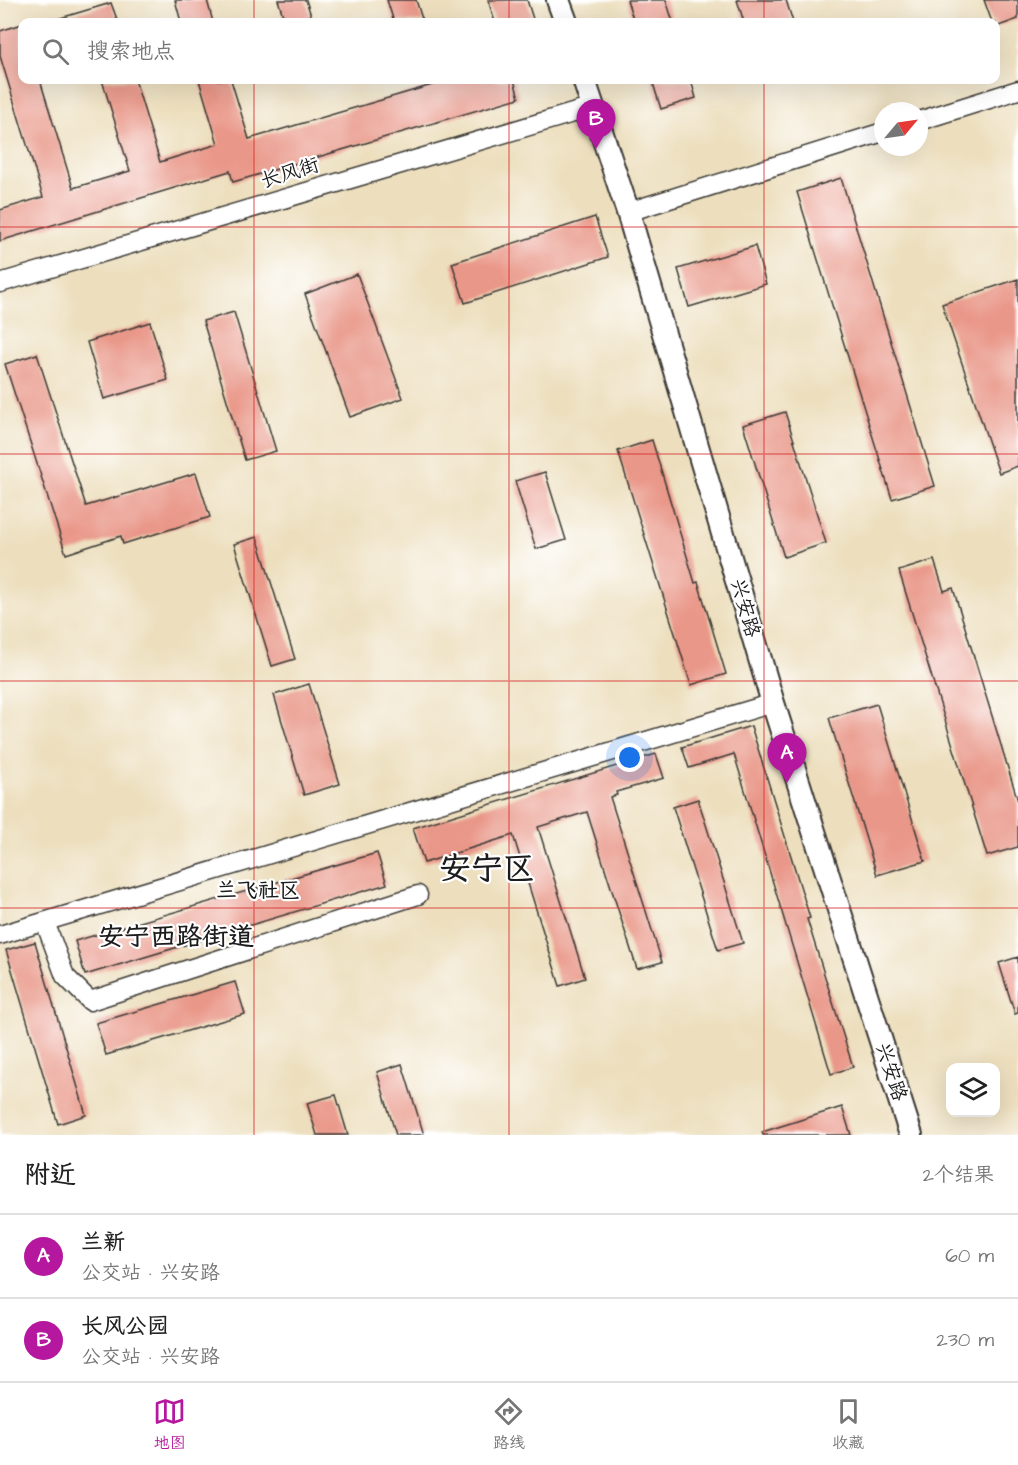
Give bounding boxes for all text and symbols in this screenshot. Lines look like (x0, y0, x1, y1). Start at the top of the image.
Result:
search box (18, 18, 1000, 84)
icon: search (39, 35, 72, 68)
text: 搜索地点 (87, 36, 175, 67)
pin: B (576, 100, 616, 149)
north arrow (874, 102, 928, 156)
street label: 长风街 (257, 151, 323, 195)
street label: 兴安路 (723, 575, 767, 642)
pin: A (768, 734, 806, 783)
your location (615, 743, 644, 772)
district label: 安宁区 (439, 847, 535, 892)
district label: 兰飞社区 (216, 876, 300, 905)
district label: 安宁西路街道 (98, 919, 254, 955)
street label: 兴安路 (868, 1039, 914, 1106)
map controls (946, 1063, 1000, 1117)
button: layers (946, 1063, 1000, 1117)
text: 附近 (24, 1157, 76, 1193)
text: 2个结果 (923, 1161, 994, 1189)
text: 兰新 (81, 1227, 125, 1258)
text: A (37, 1242, 50, 1270)
text: 60 m (945, 1242, 994, 1270)
text: 公交站 · 兴安路 (81, 1259, 220, 1287)
text: 长风公园 (81, 1311, 169, 1342)
text: B (36, 1326, 51, 1354)
text: 230 m (936, 1326, 994, 1354)
text: 公交站 · 兴安路 (81, 1343, 220, 1371)
tab: 地图 (153, 1395, 186, 1454)
tab: 路线 (492, 1395, 525, 1454)
tab: 收藏 (832, 1395, 865, 1454)

